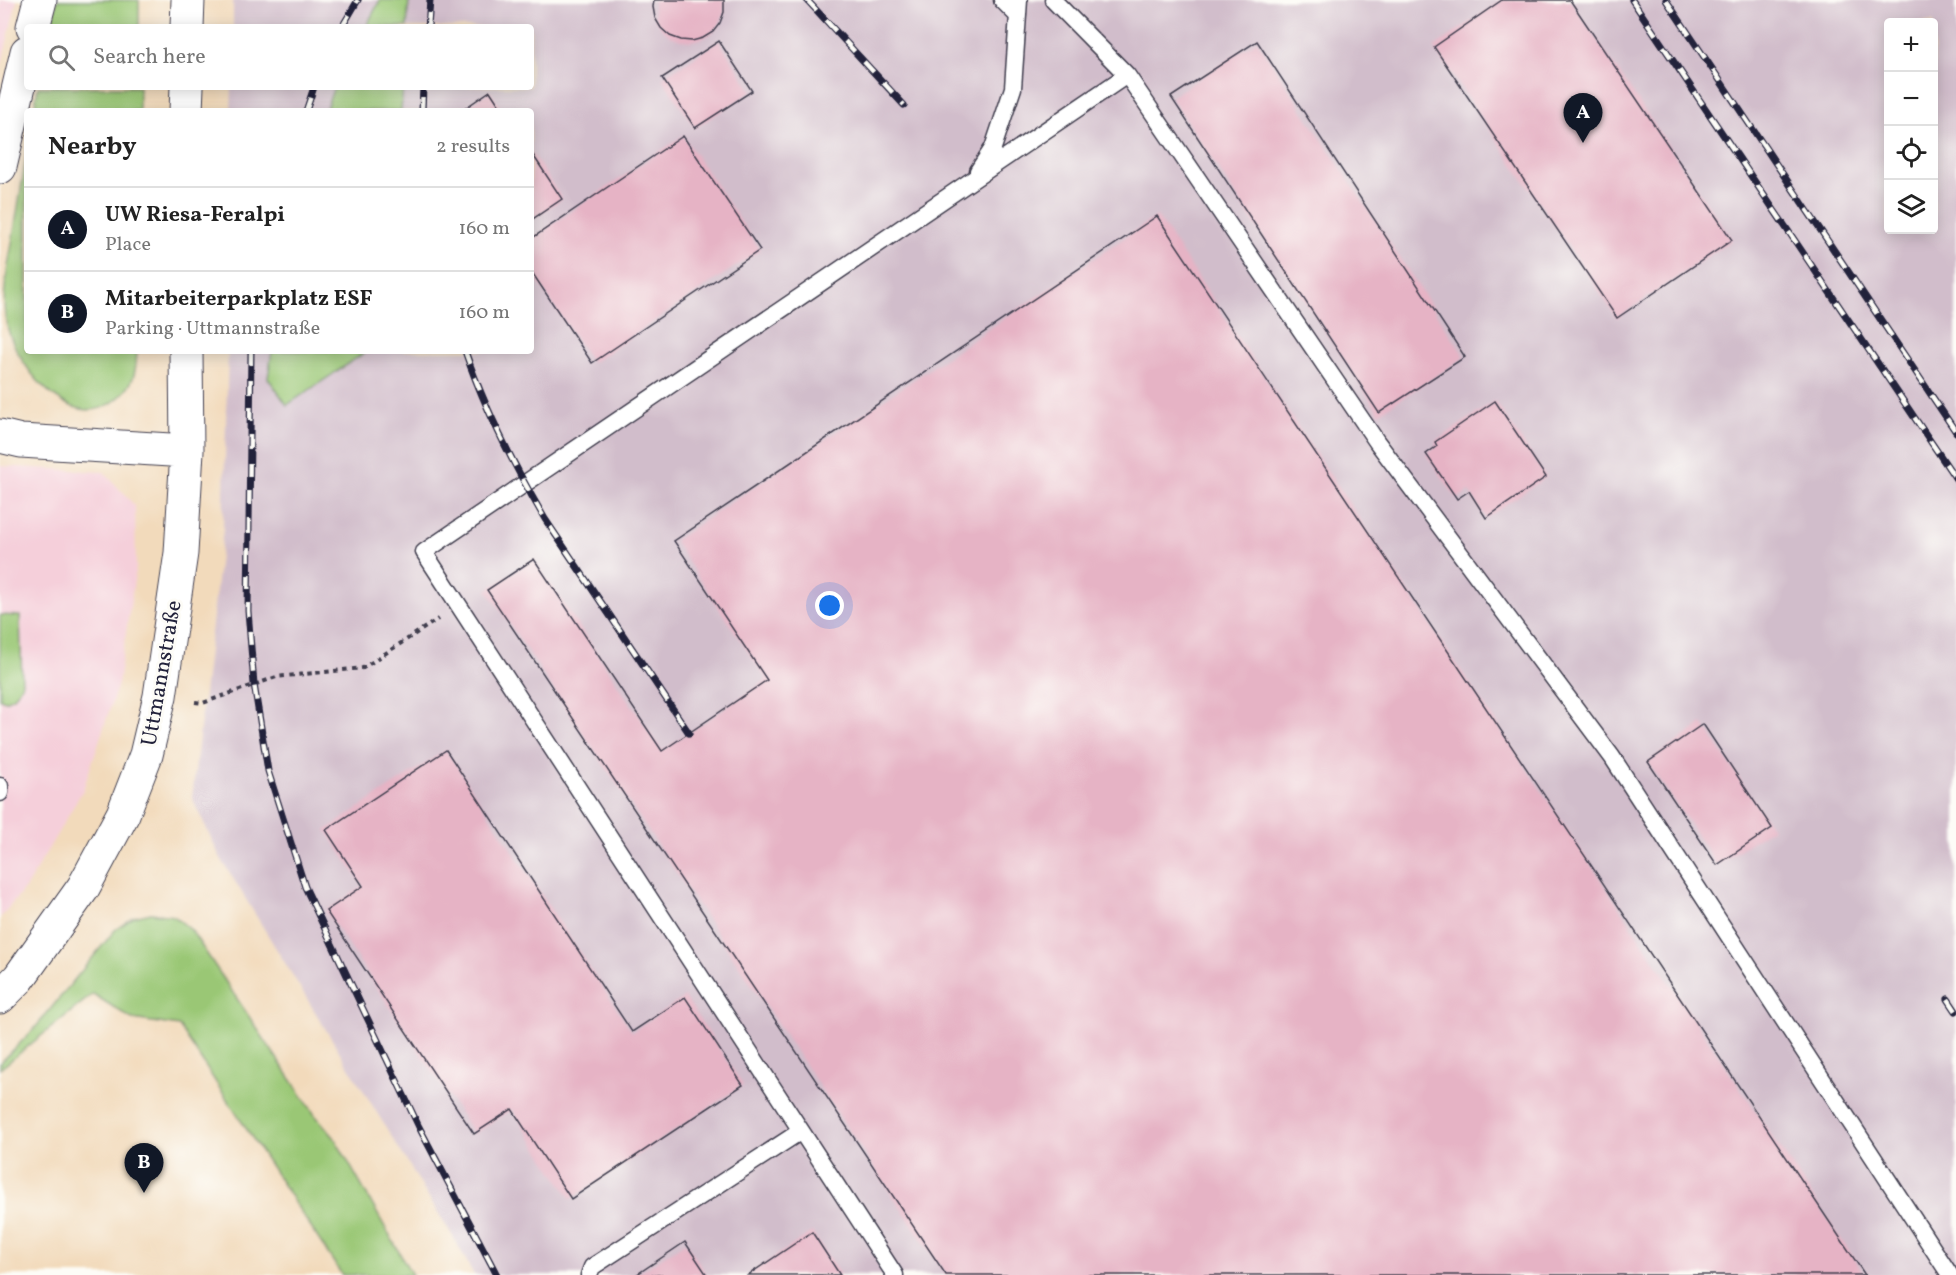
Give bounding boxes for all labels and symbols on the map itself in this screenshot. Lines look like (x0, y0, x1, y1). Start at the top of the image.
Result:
pin: A (1564, 94, 1602, 143)
your location (815, 591, 844, 620)
street label: Uttmannstraße (134, 598, 191, 749)
pin: B (124, 1144, 164, 1193)

